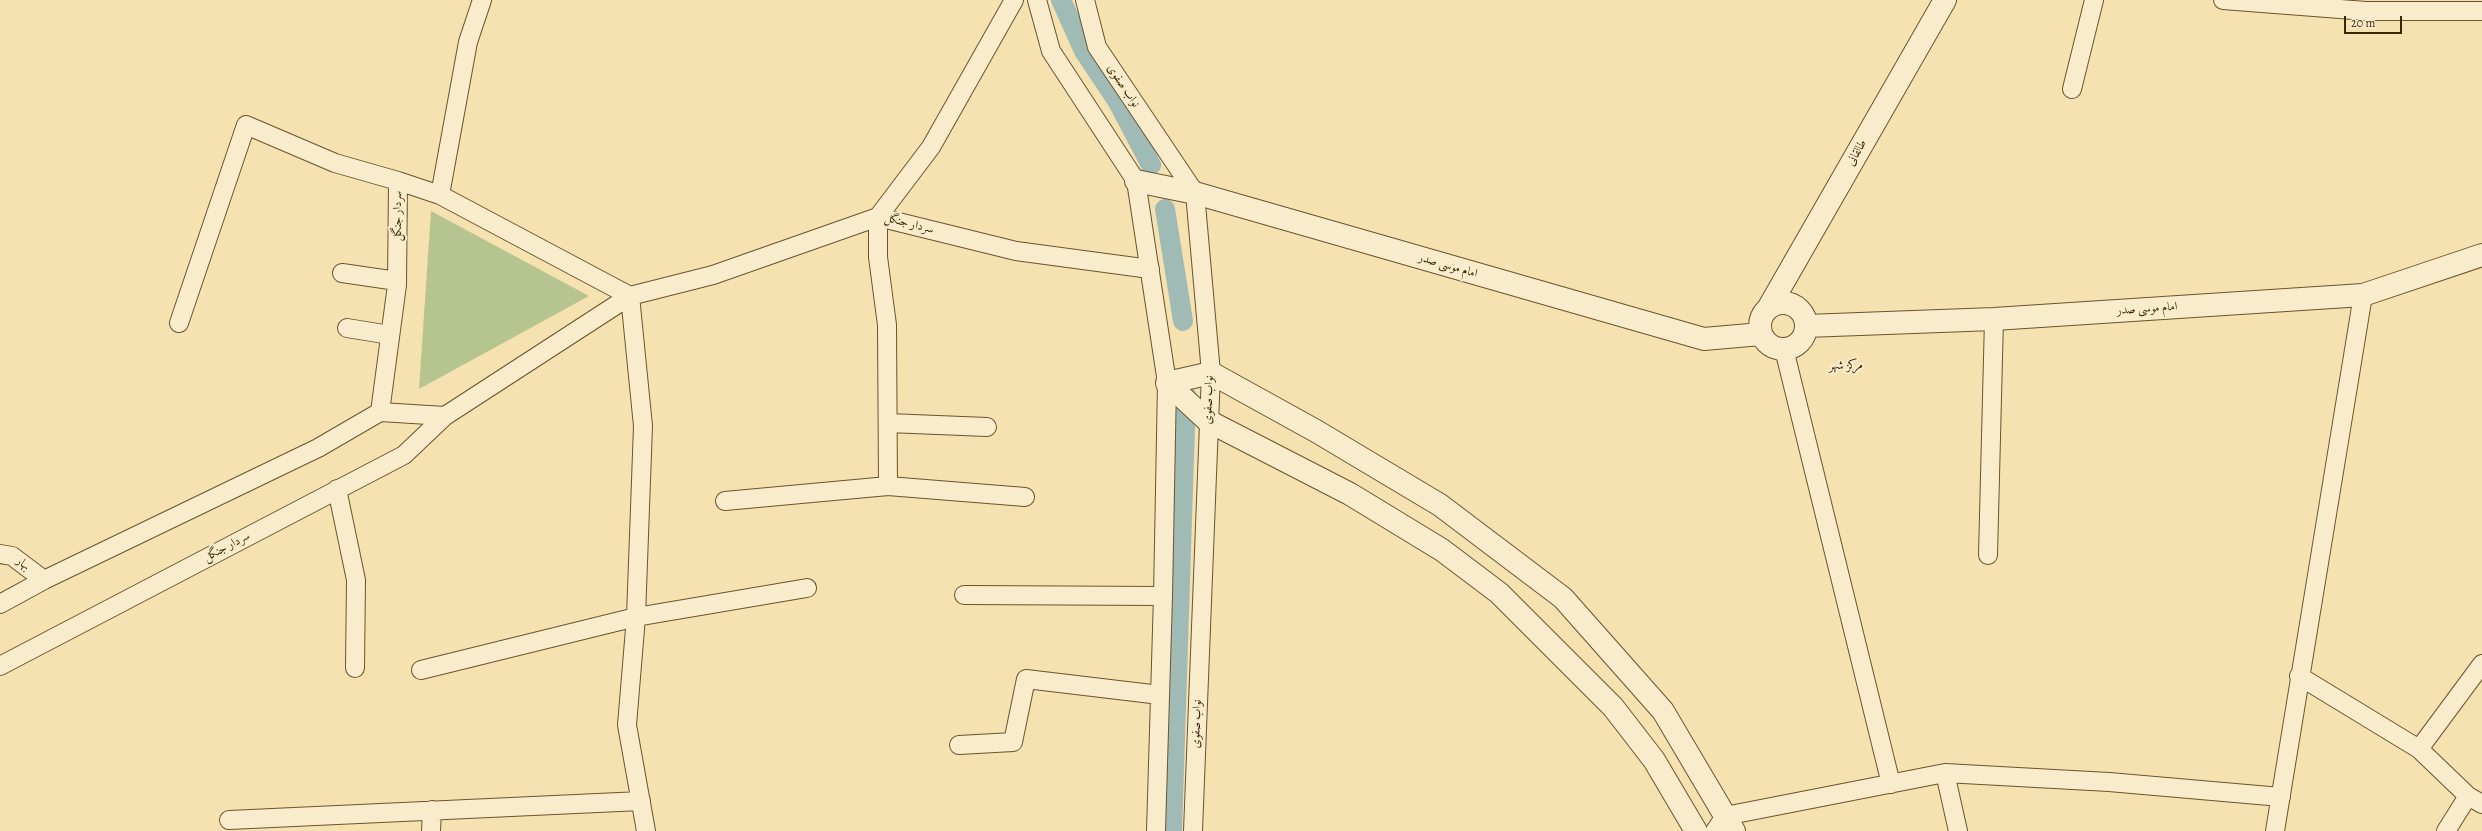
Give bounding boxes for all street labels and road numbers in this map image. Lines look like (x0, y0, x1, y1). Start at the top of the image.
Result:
street label: نواب صفوی (1103, 62, 1143, 110)
street label: طالقانی (1844, 137, 1870, 169)
street label: سردار جنگل (391, 191, 405, 241)
street label: سردار جنگل (883, 211, 935, 237)
street label: امام موسی صدر (1417, 251, 1479, 281)
street label: امام موسی صدر (2116, 300, 2178, 318)
street label: نواب صفوی (1201, 375, 1217, 425)
street label: سردار جنگل (201, 529, 253, 565)
street label: بهار (13, 554, 33, 574)
street label: نواب صفوی (1189, 699, 1205, 749)

